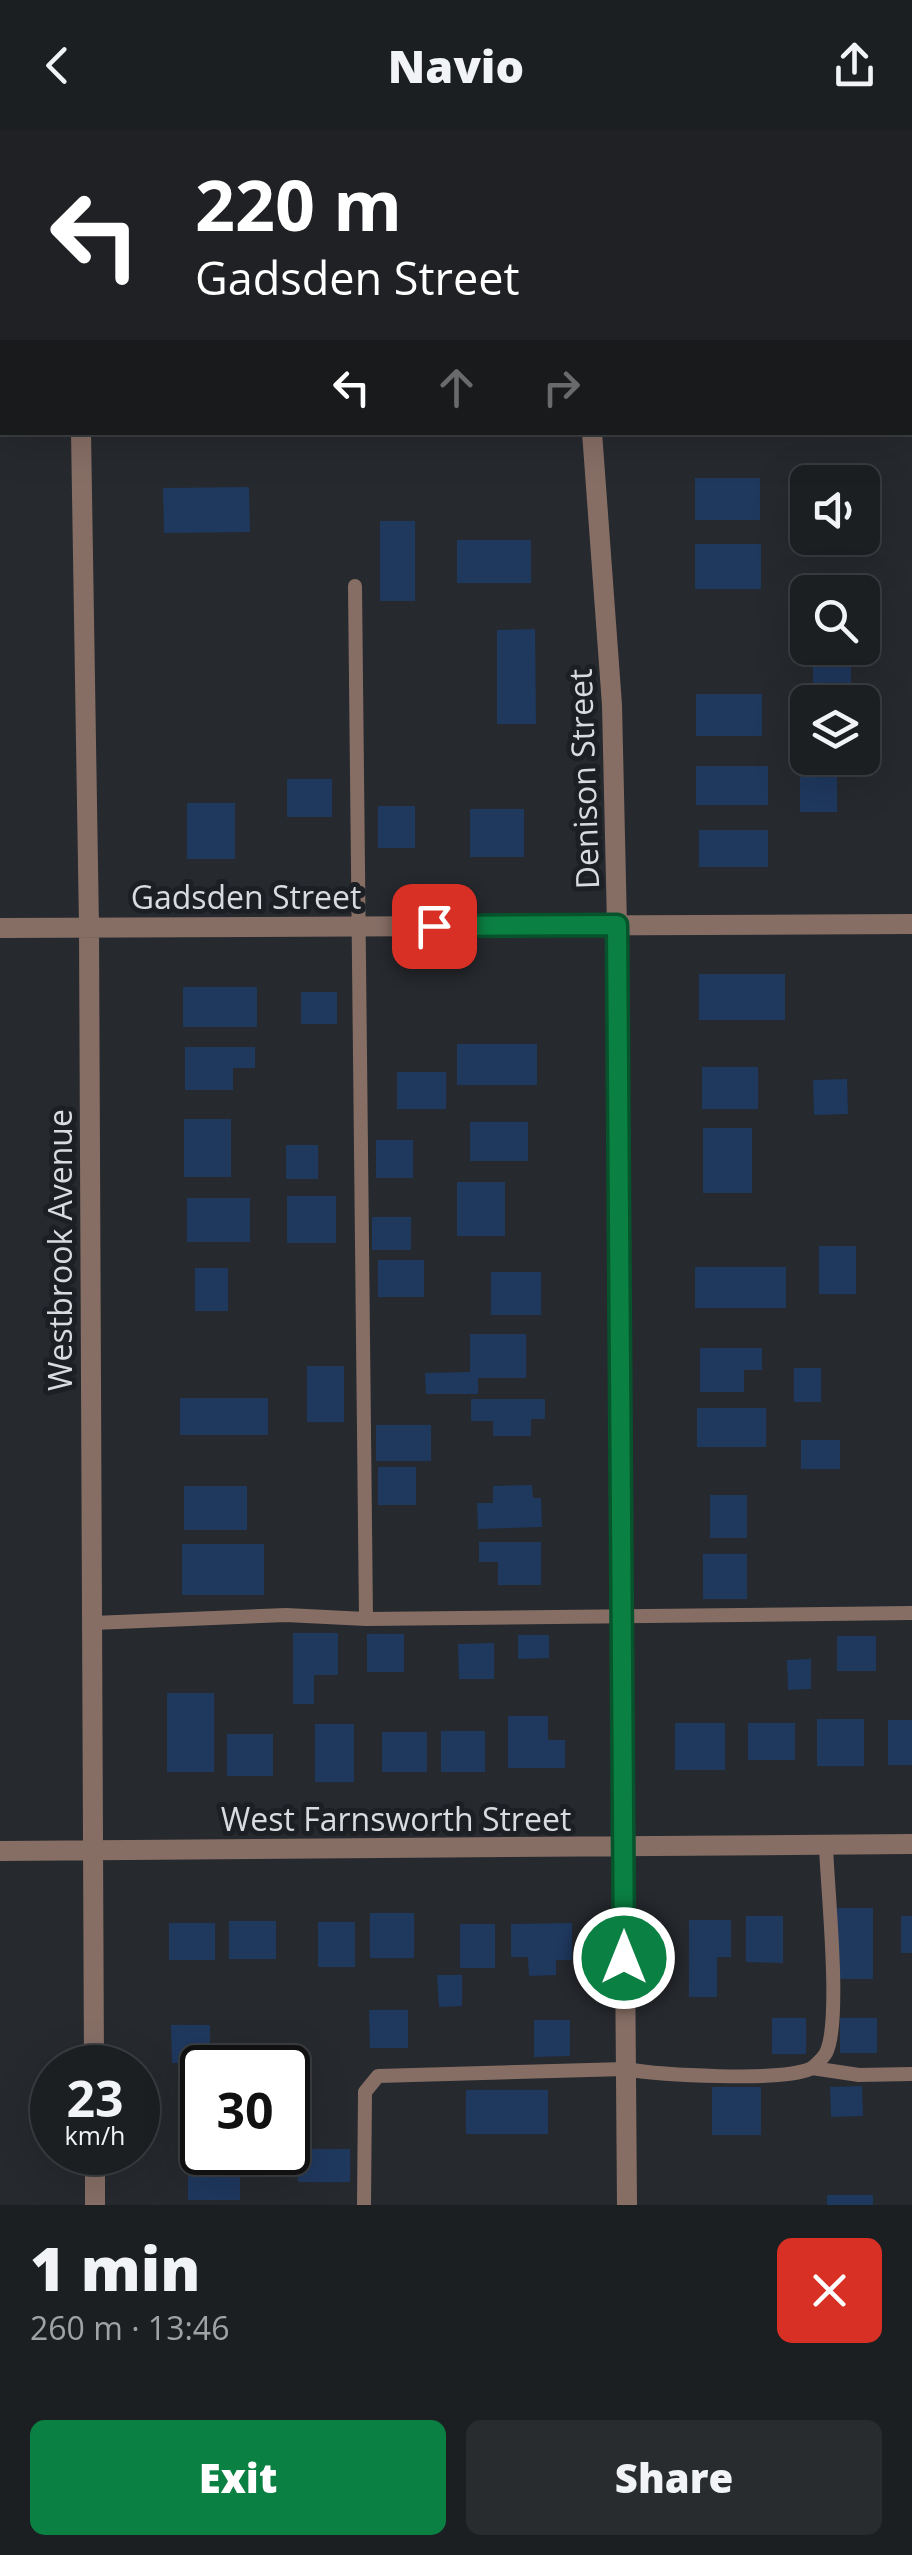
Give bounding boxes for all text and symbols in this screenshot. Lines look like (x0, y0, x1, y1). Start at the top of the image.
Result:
text: Navio (388, 35, 524, 96)
icon: back (30, 38, 85, 93)
icon: share (827, 38, 882, 93)
text: 220 m (195, 156, 402, 252)
icon: left (30, 170, 160, 300)
text: Gadsden Street (195, 247, 519, 308)
icon: left (324, 360, 379, 415)
icon: ahead (429, 360, 484, 415)
icon: right (534, 360, 589, 415)
map controls (790, 465, 880, 775)
button: sound (790, 465, 880, 555)
button: search (790, 575, 880, 665)
street label: Denison Street (558, 668, 608, 890)
button: layers (790, 685, 880, 775)
street label: Gadsden Street (131, 875, 361, 918)
pin (392, 884, 477, 969)
icon: arrive (407, 899, 462, 954)
street label: Westbrook Avenue (38, 1109, 81, 1391)
street label: West Farnsworth Street (221, 1797, 571, 1840)
position arrow (572, 1906, 676, 2010)
speed limit sign: 30 (180, 2045, 310, 2175)
text: 23 (66, 2064, 124, 2132)
text: km/h (65, 2118, 125, 2152)
text: 1 min (30, 2227, 200, 2309)
button: close (777, 2238, 882, 2343)
text: 260 m · 13:46 (30, 2306, 229, 2349)
button: Exit (30, 2420, 446, 2535)
button: Share (466, 2420, 882, 2535)

